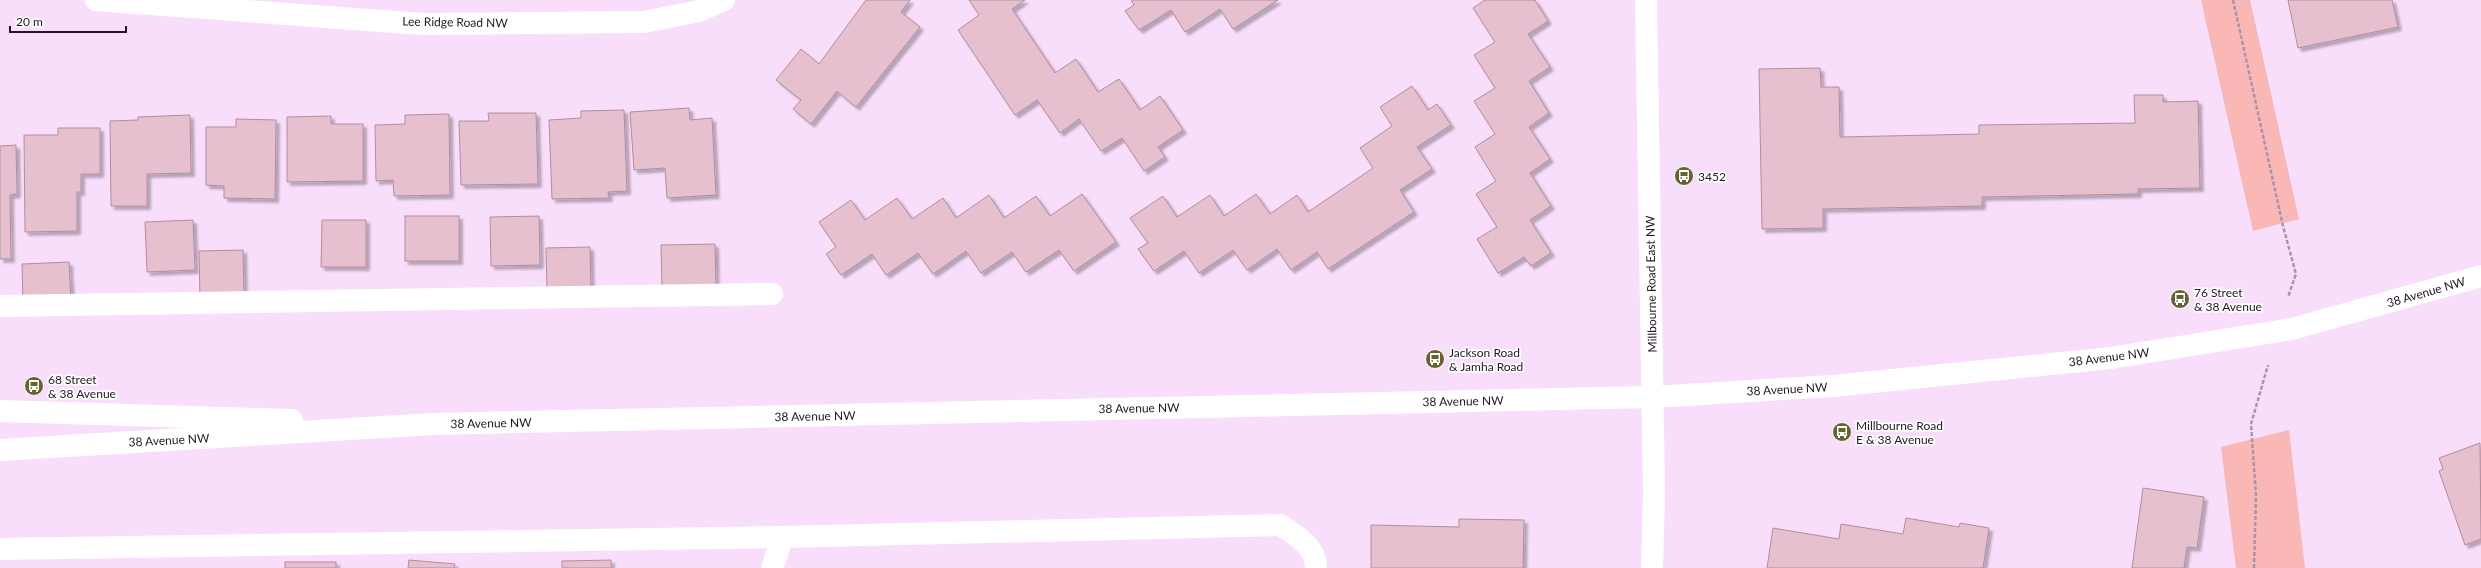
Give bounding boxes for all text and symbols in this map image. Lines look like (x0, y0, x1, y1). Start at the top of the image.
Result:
scale bar (10, 8, 126, 34)
text: 20 m (16, 14, 43, 29)
street label: Lee Ridge Road NW (402, 14, 508, 30)
bus stop icon: 3452 (1673, 165, 1695, 187)
place label: 3452 (1698, 169, 1726, 184)
street label: Millbourne Road East NW (1642, 215, 1660, 353)
street label: 38 Avenue NW (2385, 273, 2468, 310)
place label: 76 Street & 38 Avenue (2194, 285, 2262, 314)
bus stop icon: 76 Street & 38 Avenue (2169, 288, 2191, 310)
place label: Jackson Road & Jamha Road (1449, 345, 1523, 374)
street label: 38 Avenue NW (2068, 345, 2151, 369)
bus stop icon: Jackson Road & Jamha Road (1424, 348, 1446, 370)
place label: 68 Street & 38 Avenue (48, 372, 116, 401)
bus stop icon: 68 Street & 38 Avenue (23, 375, 45, 397)
street label: 38 Avenue NW (1746, 379, 1828, 399)
street label: 38 Avenue NW (1422, 393, 1504, 409)
street label: 38 Avenue NW (1098, 400, 1180, 416)
street label: 38 Avenue NW (774, 408, 856, 424)
street label: 38 Avenue NW (450, 415, 532, 431)
place label: Millbourne Road E & 38 Avenue (1856, 418, 1943, 447)
bus stop icon: Millbourne Road E & 38 Avenue (1831, 421, 1853, 443)
street label: 38 Avenue NW (128, 430, 210, 450)

